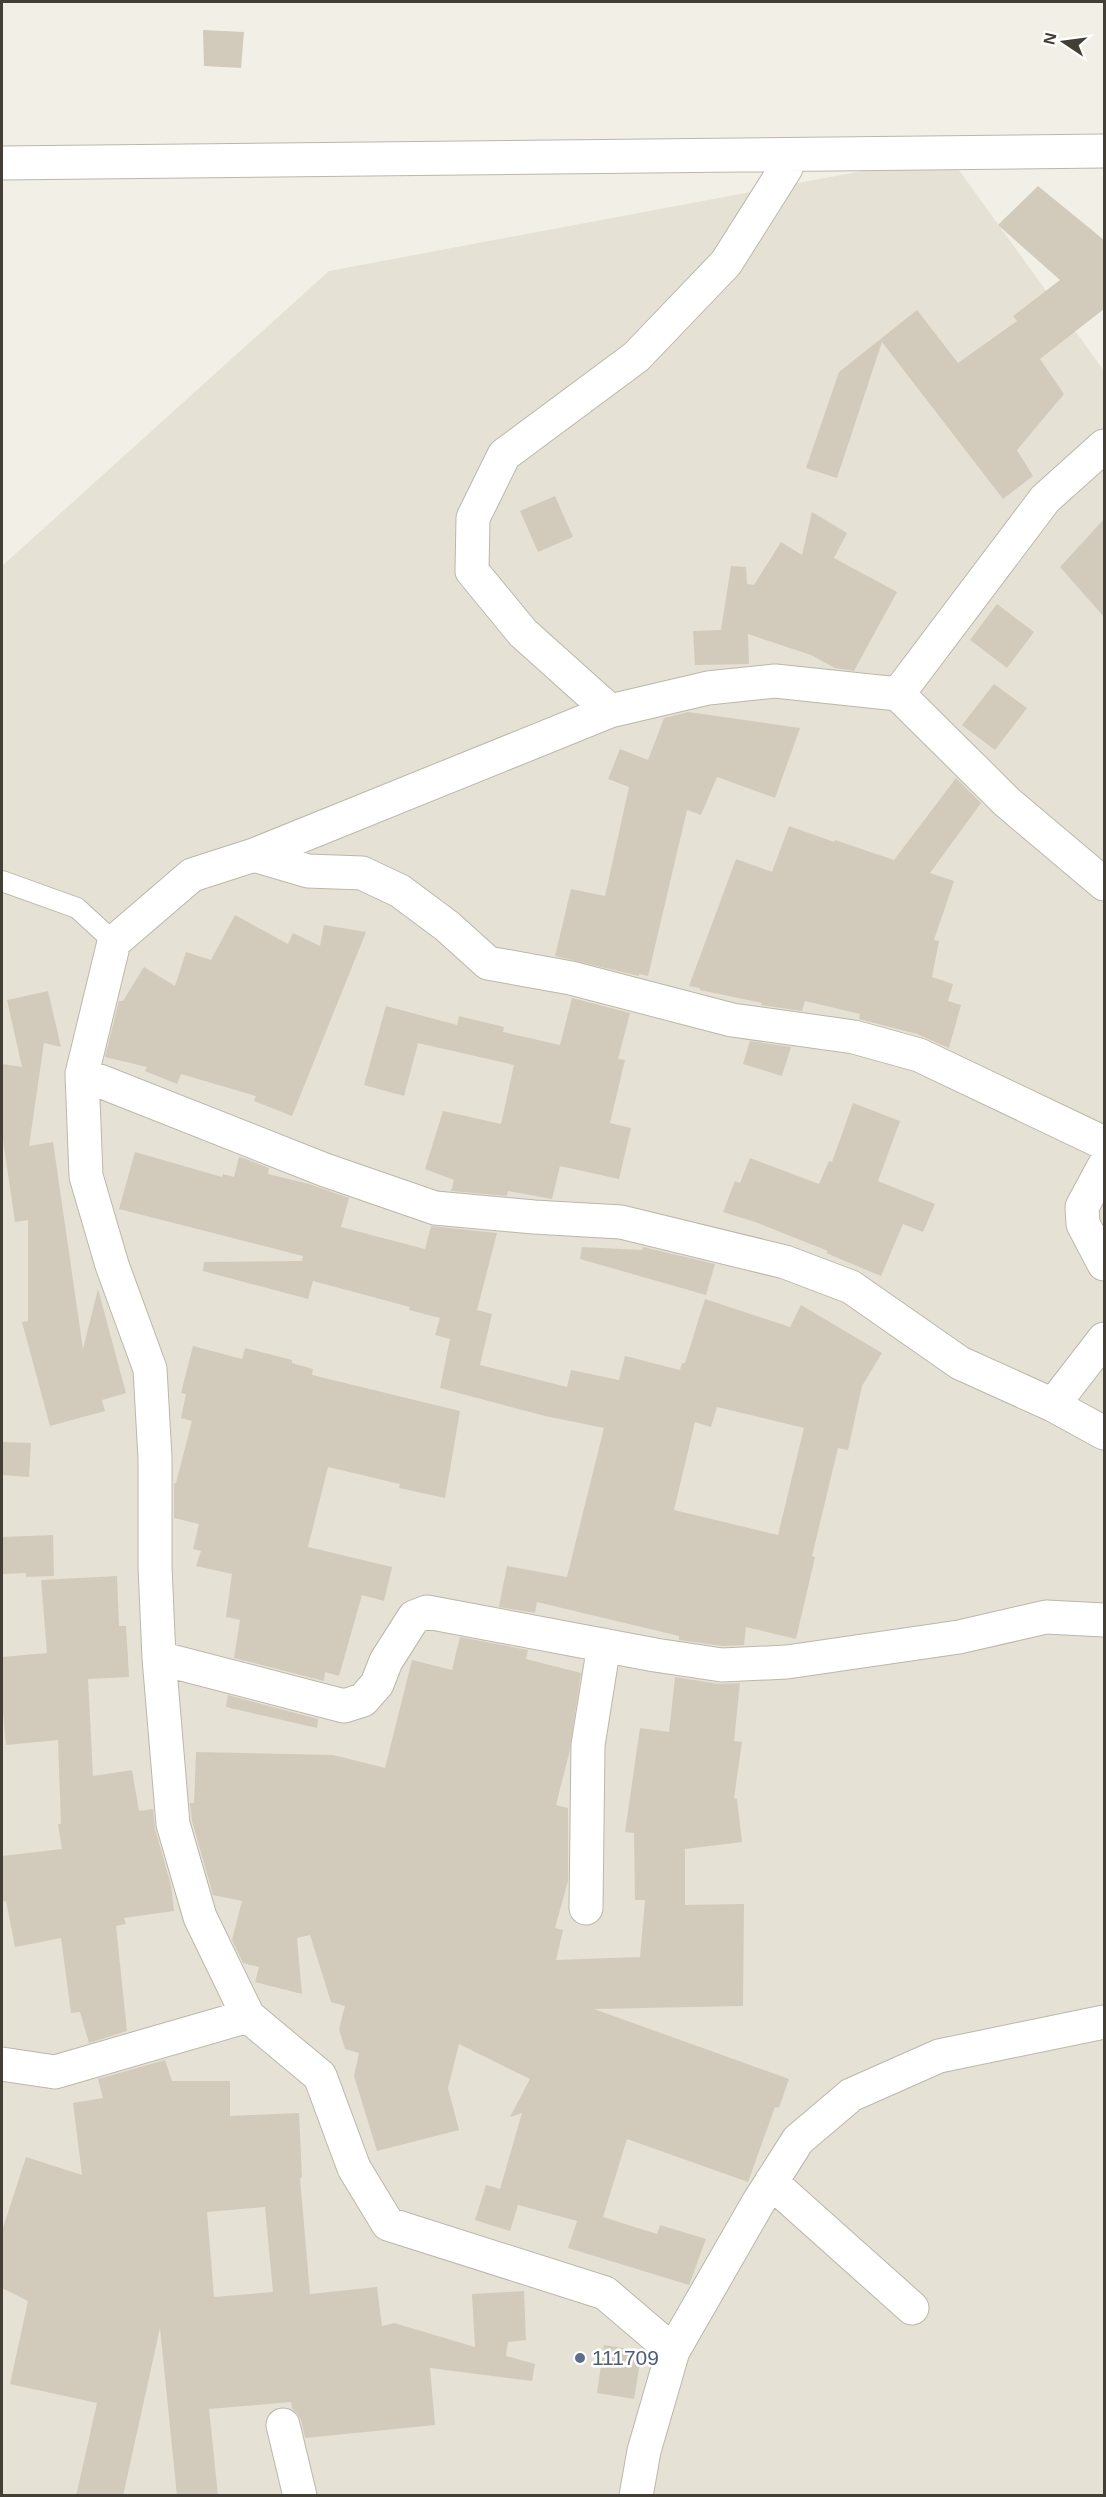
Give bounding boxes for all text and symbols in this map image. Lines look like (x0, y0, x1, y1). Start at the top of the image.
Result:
north arrow (1034, 12, 1094, 72)
text: N (1040, 31, 1059, 46)
place label: 111709 (592, 2346, 659, 2369)
marker: 111709 (573, 2351, 587, 2365)

